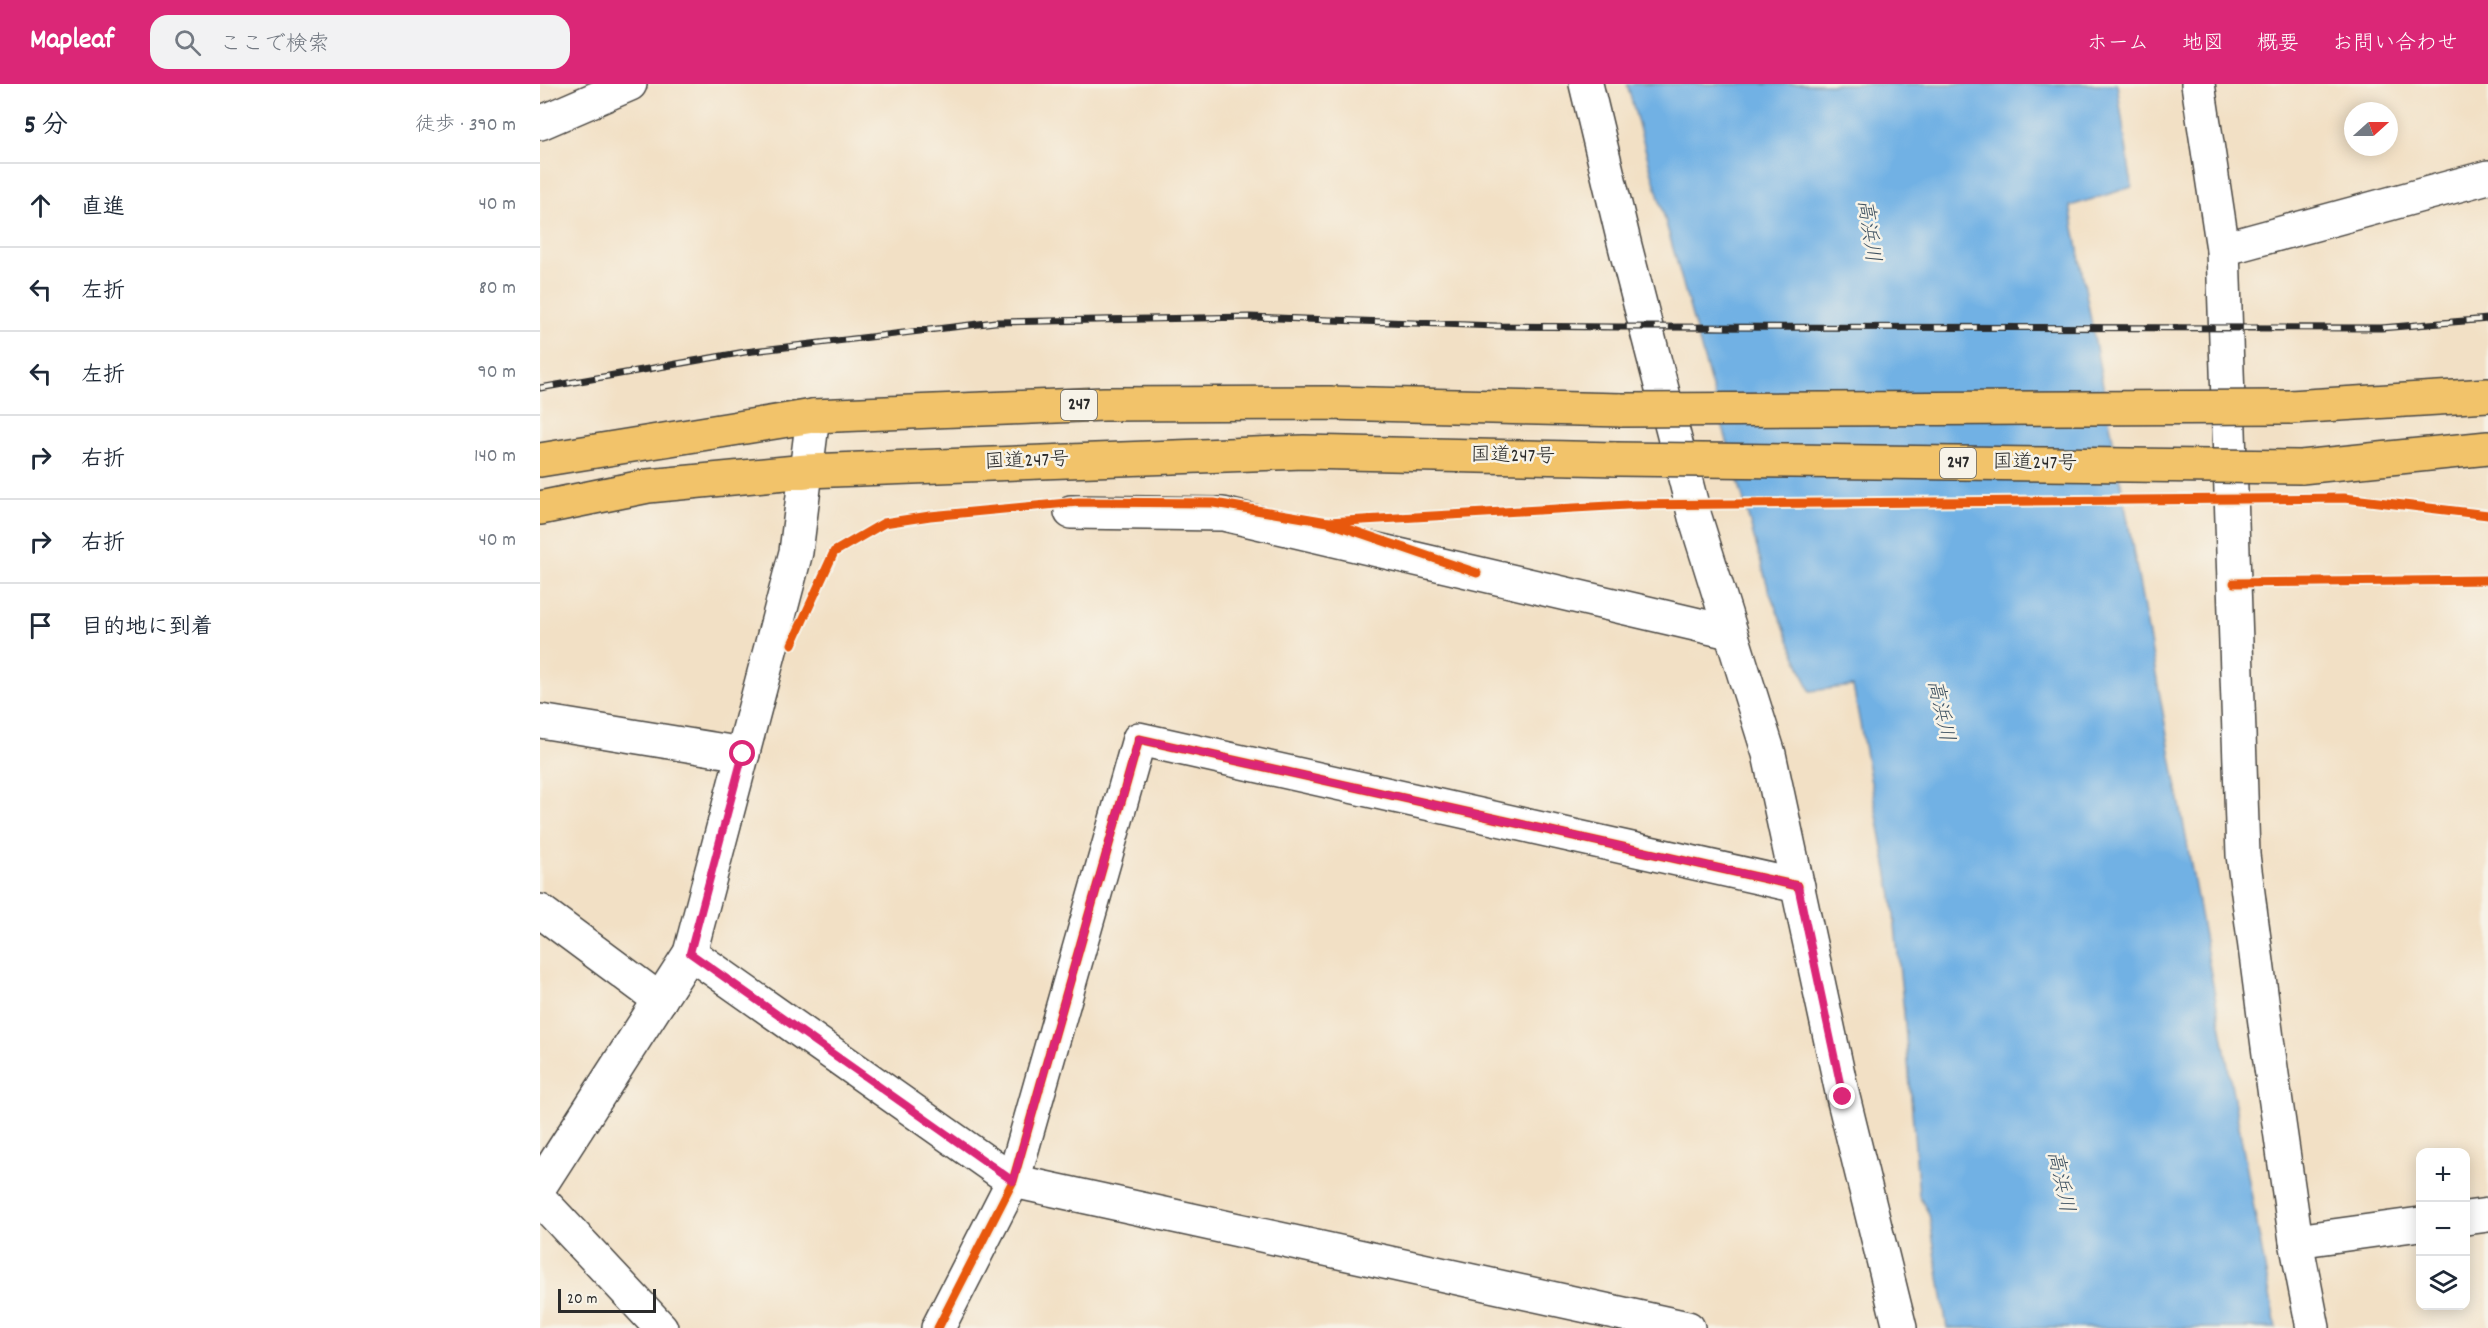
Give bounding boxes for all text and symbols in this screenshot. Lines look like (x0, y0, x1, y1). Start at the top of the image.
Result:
search box (150, 15, 570, 69)
text: Mapleaf (30, 22, 114, 62)
icon: search (171, 26, 204, 59)
text: ここで検索 (219, 30, 329, 61)
text: ホーム (2087, 30, 2149, 60)
text: 地図 (2182, 30, 2224, 60)
text: 概要 (2257, 30, 2299, 60)
text: お問い合わせ (2332, 30, 2458, 60)
north arrow (2344, 102, 2398, 156)
text: 5 分 (24, 108, 68, 145)
text: 徒歩 · 390 m (415, 112, 516, 140)
icon: ahead (24, 189, 57, 222)
text: 40 m (478, 191, 516, 219)
text: 直進 (81, 193, 125, 224)
water label: 高浜川 (1848, 198, 1886, 264)
icon: left (24, 273, 57, 306)
text: 80 m (479, 275, 516, 303)
text: 左折 (81, 277, 125, 308)
icon: left (24, 357, 57, 390)
text: 90 m (478, 359, 516, 387)
text: 左折 (81, 361, 125, 392)
road number: 247 (1061, 390, 1097, 420)
icon: right (24, 441, 57, 474)
street label: 国道247号 (1470, 442, 1556, 472)
text: 140 m (474, 443, 516, 471)
text: 右折 (81, 445, 125, 476)
street label: 国道247号 (984, 447, 1070, 477)
road number: 247 (1940, 448, 1976, 478)
street label: 国道247号 (1992, 449, 2078, 479)
icon: right (24, 525, 57, 558)
text: 40 m (478, 527, 516, 555)
text: 右折 (81, 529, 125, 560)
icon: arrive (24, 609, 57, 642)
text: 目的地に到着 (81, 613, 213, 644)
water label: 高浜川 (1918, 677, 1960, 745)
route start (729, 740, 755, 766)
route end (1829, 1083, 1855, 1109)
water label: 高浜川 (2038, 1148, 2080, 1216)
map controls (2416, 1148, 2470, 1310)
button: + (2416, 1148, 2470, 1202)
button: − (2416, 1202, 2470, 1256)
button: layers (2416, 1256, 2470, 1310)
scale bar (558, 1286, 656, 1314)
text: 20 m (567, 1288, 597, 1311)

